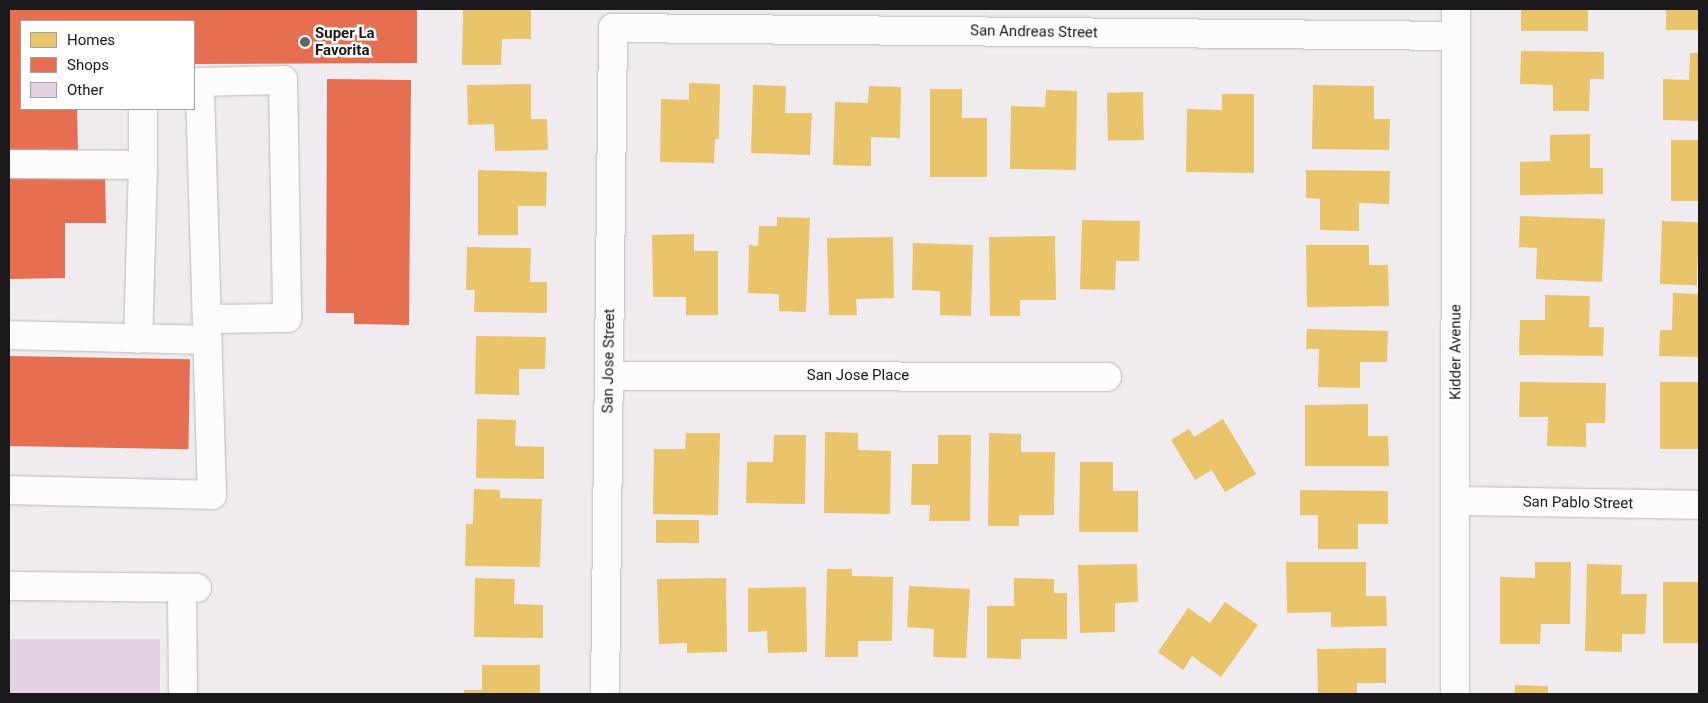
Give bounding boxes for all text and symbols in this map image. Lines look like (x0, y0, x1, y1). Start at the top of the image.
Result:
legend (20, 20, 195, 110)
street label: San Andreas Street (970, 22, 1098, 42)
place label: Super La Favorita (315, 24, 375, 59)
text: Homes (67, 31, 115, 49)
marker: Super La Favorita (299, 36, 311, 48)
text: Shops (67, 56, 109, 74)
text: Other (67, 81, 104, 99)
street label: Kidder Avenue (1447, 304, 1465, 400)
street label: San Jose Street (599, 308, 619, 414)
street label: San Jose Place (807, 367, 909, 385)
street label: San Pablo Street (1523, 493, 1633, 513)

